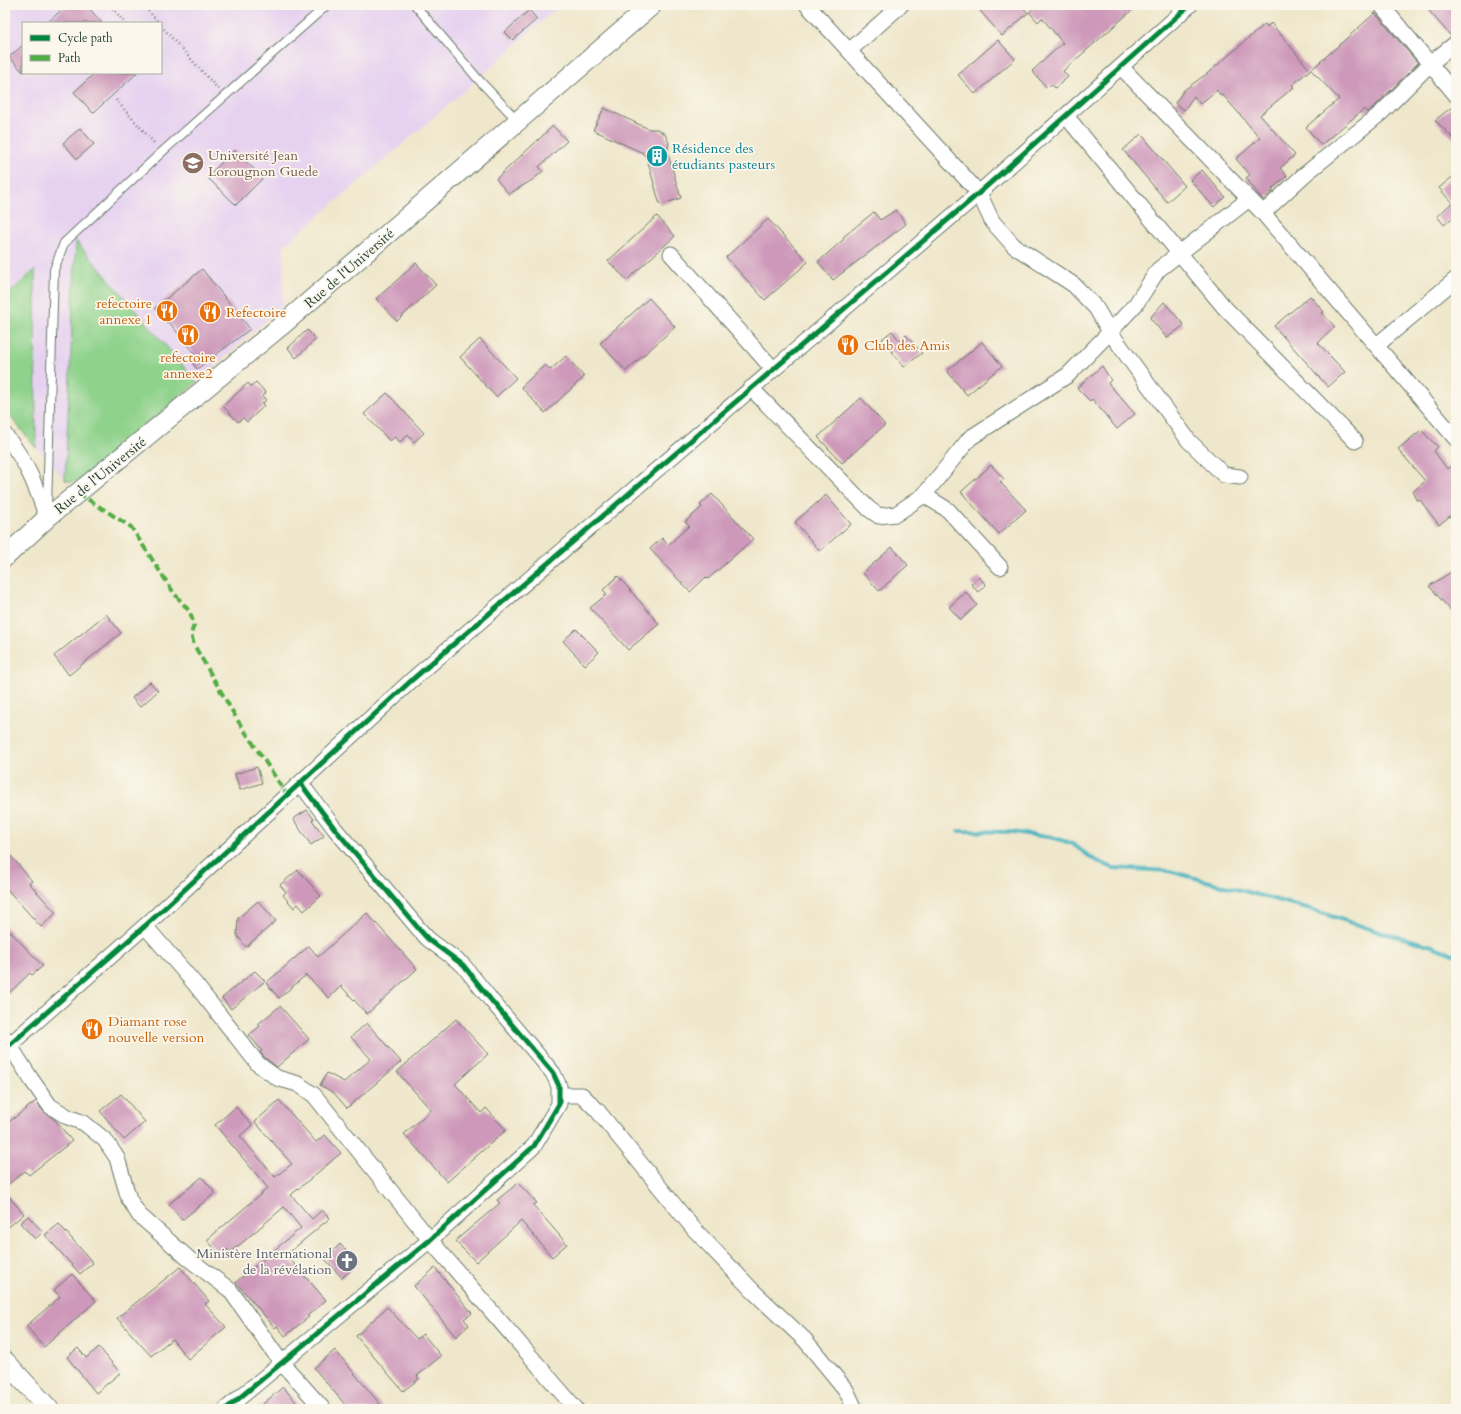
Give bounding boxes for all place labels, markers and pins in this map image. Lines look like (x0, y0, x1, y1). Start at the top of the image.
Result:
place label: Résidence des étudiants pasteurs (672, 139, 775, 174)
building icon: Résidence des étudiants pasteurs (644, 143, 670, 169)
place label: Université Jean Lorougnon Guede (208, 146, 318, 181)
school or university icon: Université Jean Lorougnon Guede (180, 150, 206, 176)
place label: refectoire annexe 1 (96, 294, 152, 329)
restaurant icon: refectoire annexe 1 (154, 298, 180, 324)
restaurant icon: Refectoire (197, 299, 223, 325)
place label: Refectoire (226, 303, 286, 322)
restaurant icon: refectoire annexe2 (175, 322, 201, 348)
restaurant icon: Club des Amis (835, 332, 861, 358)
place label: Club des Amis (864, 336, 950, 355)
place label: refectoire annexe2 (160, 348, 216, 383)
place label: Diamant rose nouvelle version (108, 1012, 205, 1047)
restaurant icon: Diamant rose nouvelle version (79, 1016, 105, 1042)
place label: Ministère International de la révélation (196, 1244, 332, 1279)
church icon: Ministère International de la révélation (334, 1248, 360, 1274)

